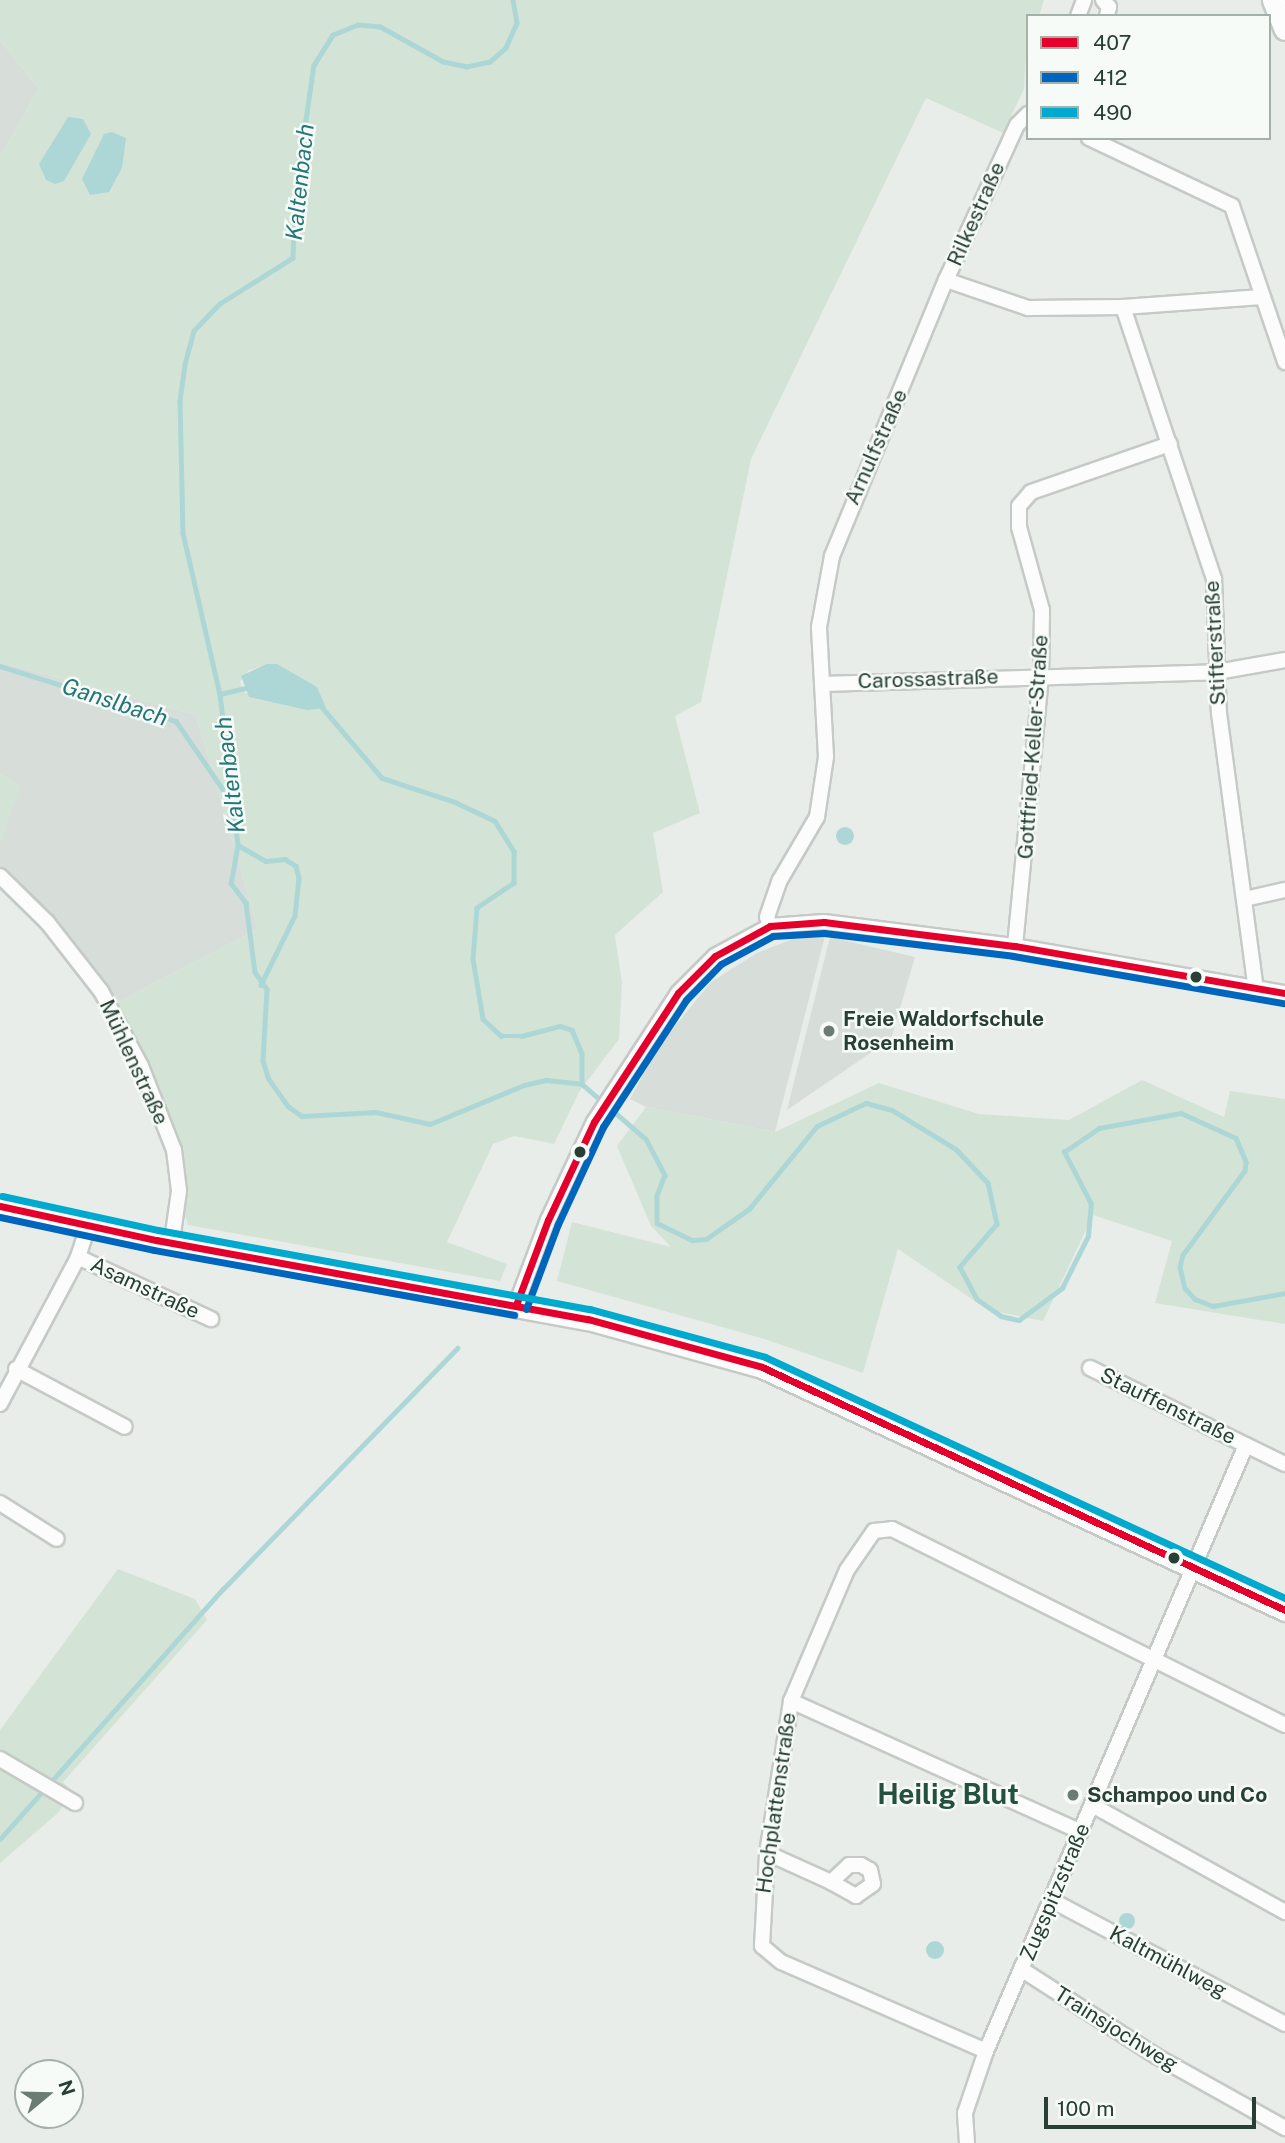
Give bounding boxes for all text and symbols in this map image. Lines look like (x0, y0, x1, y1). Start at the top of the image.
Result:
legend (1026, 14, 1271, 140)
text: 407 (1093, 30, 1131, 55)
text: 412 (1093, 65, 1127, 90)
text: 490 (1093, 100, 1132, 125)
water label: Kaltenbach (280, 122, 320, 242)
street label: Rilkestraße (942, 158, 1010, 270)
street label: Arnulfstraße (839, 385, 913, 509)
street label: Stifterstraße (1199, 580, 1231, 706)
street label: Gottfried-Keller-Straße (1013, 634, 1053, 860)
street label: Carossastraße (857, 664, 999, 694)
water label: Ganslbach (59, 672, 171, 732)
water label: Kaltenbach (209, 715, 251, 835)
unlabelled marker (1189, 970, 1203, 984)
street label: Mühlenstraße (94, 995, 174, 1129)
place label: Freie Waldorfschule Rosenheim (843, 1006, 1044, 1056)
marker: Freie Waldorfschule Rosenheim (821, 1023, 837, 1039)
unlabelled marker (573, 1145, 587, 1159)
street label: Asamstraße (87, 1252, 203, 1324)
street label: Stauffenstraße (1096, 1362, 1240, 1450)
unlabelled marker (1167, 1551, 1181, 1565)
street label: Hochplattenstraße (751, 1711, 801, 1895)
district label: Heilig Blut (877, 1777, 1019, 1811)
place label: Schampoo und Co (1087, 1782, 1267, 1808)
marker: Schampoo und Co (1065, 1787, 1081, 1803)
street label: Zugspitzstraße (1015, 1819, 1095, 1965)
street label: Kaltmühlweg (1105, 1921, 1231, 2003)
street label: Trainsjochweg (1050, 1981, 1182, 2077)
north arrow (14, 2059, 84, 2129)
text: N (54, 2077, 80, 2098)
scale bar (1047, 2084, 1259, 2128)
text: 100 m (1057, 2096, 1114, 2121)

